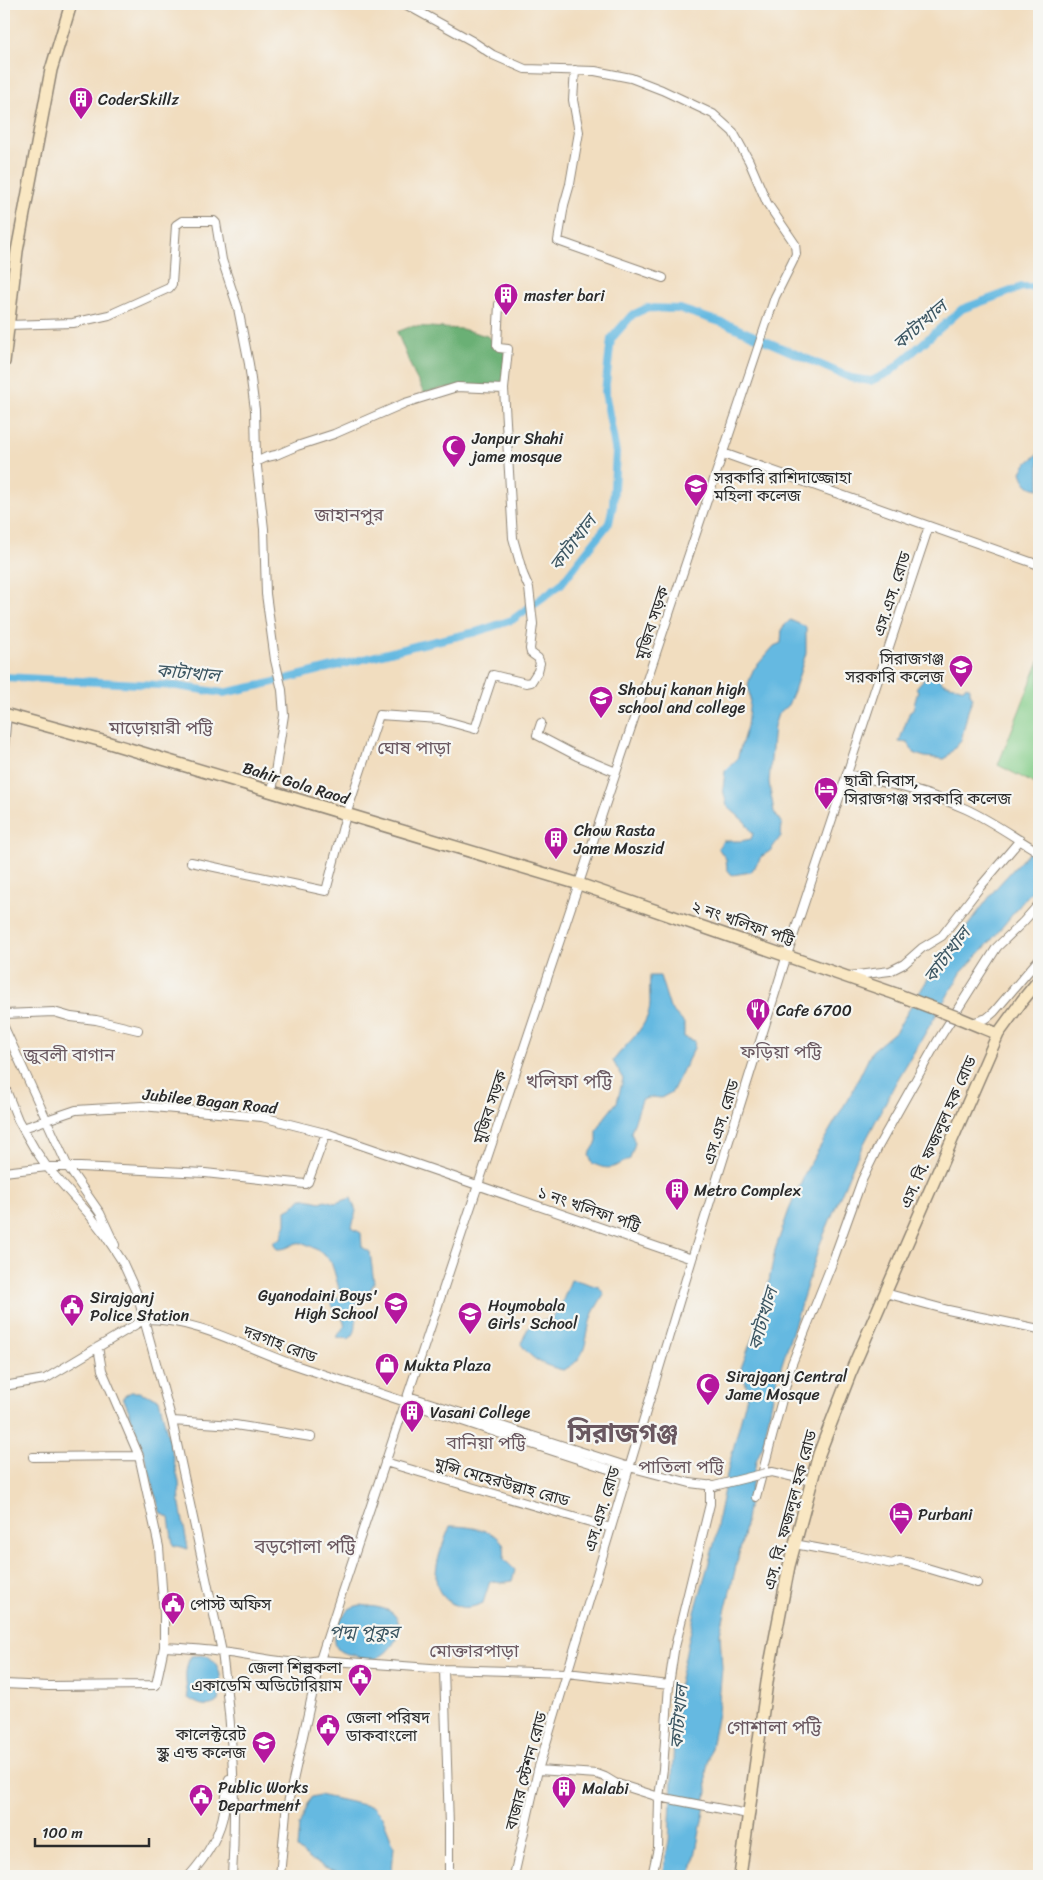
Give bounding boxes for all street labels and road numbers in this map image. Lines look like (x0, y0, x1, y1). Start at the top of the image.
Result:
street label: এস.এস. রোড (865, 547, 920, 640)
street label: মুজিব সড়ক (626, 581, 678, 664)
street label: Bahir Gola Raod (239, 753, 354, 813)
street label: ২ নং খলিফা পট্টি (687, 892, 799, 955)
street label: এস. বি. ফজলুল হক রোড (891, 1050, 985, 1213)
street label: মুজিব সড়ক (464, 1065, 516, 1148)
street label: এস.এস. রোড (694, 1075, 748, 1168)
street label: Jubilee Bagan Road (140, 1079, 280, 1123)
street label: ১ নং খলিফা পট্টি (533, 1178, 645, 1241)
street label: দরগাহ রোড (238, 1316, 322, 1371)
street label: এস. বি. ফজলুল হক রোড (755, 1426, 825, 1593)
street label: মুন্সি মেহেরউল্লাহ রোড (430, 1449, 574, 1515)
street label: এস.এস. রোড (575, 1462, 629, 1555)
street label: বাজার স্টেশন রোড (496, 1708, 556, 1834)

